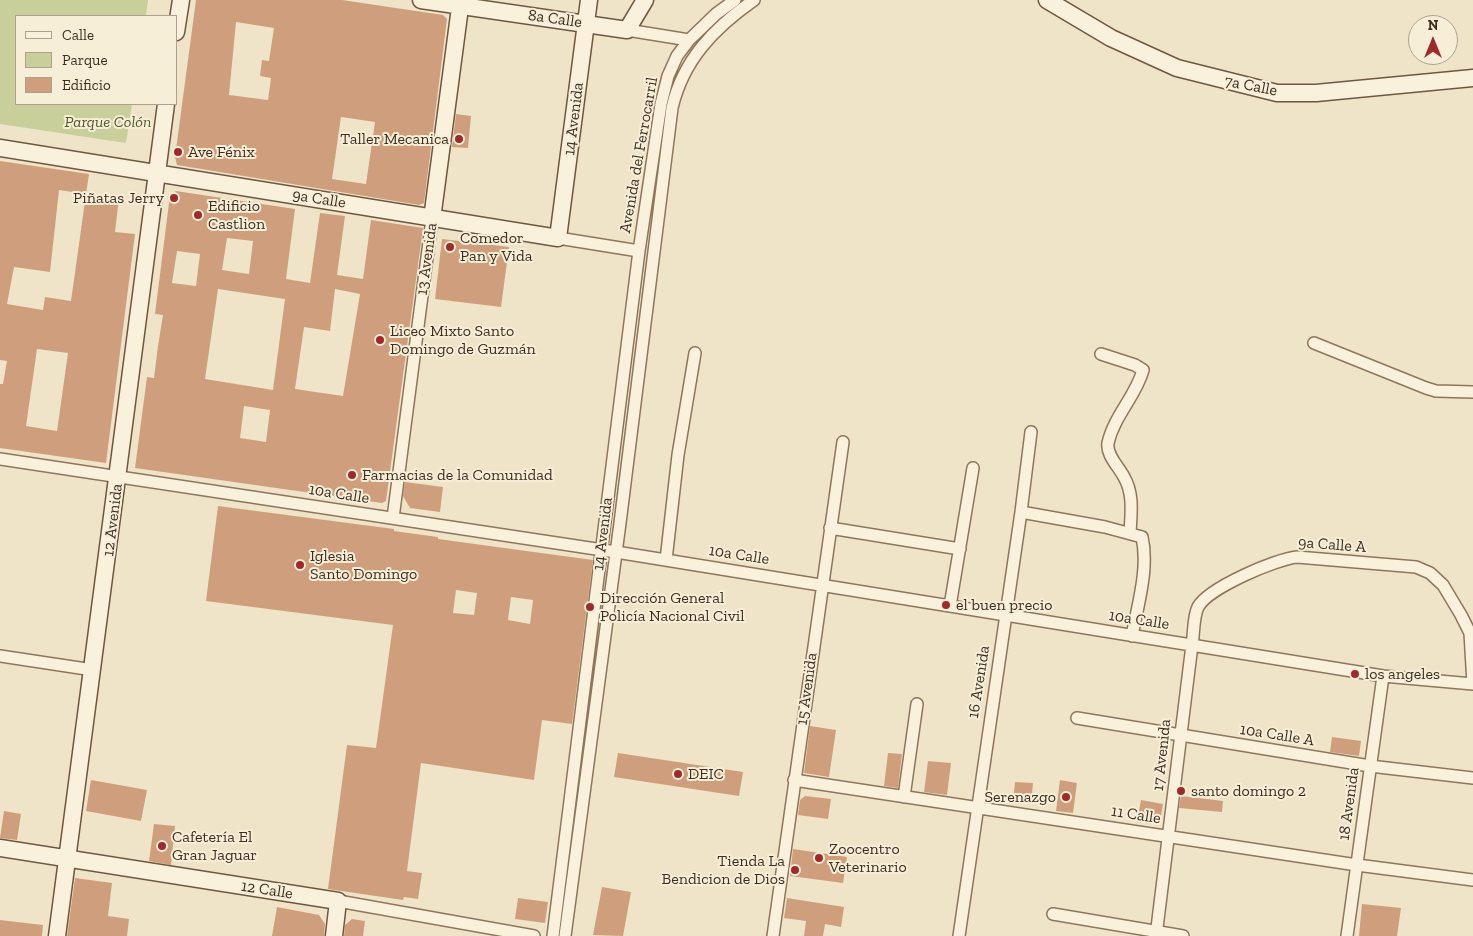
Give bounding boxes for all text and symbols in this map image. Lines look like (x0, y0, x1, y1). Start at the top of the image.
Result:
street label: 8a Calle (527, 6, 583, 32)
legend (15, 15, 178, 105)
north arrow (1408, 15, 1458, 65)
text: N (1428, 17, 1438, 34)
text: Calle (62, 26, 94, 44)
text: Parque (62, 51, 108, 69)
street label: 7a Calle (1223, 72, 1279, 100)
street label: Avenida del Ferrocarril (616, 75, 662, 235)
text: Edificio (62, 76, 111, 94)
street label: 14 Avenida (560, 81, 588, 157)
park label: Parque Colón (65, 112, 151, 132)
place label: Taller Mecanica (340, 129, 449, 149)
marker: Taller Mecanica (453, 133, 465, 145)
place label: Ave Fénix (188, 142, 255, 162)
marker: Ave Fénix (172, 146, 184, 158)
street label: 9a Calle (291, 185, 347, 213)
place label: Piñatas Jerry (73, 188, 164, 208)
marker: Piñatas Jerry (168, 192, 180, 204)
place label: Edificio Castlion (208, 196, 265, 234)
marker: Edificio Castlion (192, 209, 204, 221)
street label: 13 Avenida (412, 222, 442, 296)
place label: Comedor Pan y Vida (460, 228, 532, 266)
marker: Comedor Pan y Vida (444, 241, 456, 253)
place label: Liceo Mixto Santo Domingo de Guzmán (390, 321, 536, 359)
marker: Liceo Mixto Santo Domingo de Guzmán (374, 334, 386, 346)
place label: Farmacias de la Comunidad (362, 465, 553, 485)
marker: Farmacias de la Comunidad (346, 469, 358, 481)
street label: 10a Calle (307, 480, 371, 508)
street label: 12 Avenida (99, 482, 127, 558)
street label: 14 Avenida (589, 496, 617, 572)
street label: 9a Calle A (1297, 533, 1367, 557)
street label: 10a Calle (707, 541, 771, 569)
place label: Iglesia Santo Domingo (310, 546, 417, 584)
marker: Iglesia Santo Domingo (294, 559, 306, 571)
place label: Dirección General Policía Nacional Civil (600, 588, 745, 626)
place label: el buen precio (956, 595, 1052, 615)
marker: el buen precio (940, 599, 952, 611)
marker: Dirección General Policía Nacional Civil (584, 601, 596, 613)
street label: 10a Calle (1107, 606, 1171, 634)
street label: 16 Avenida (964, 644, 994, 720)
street label: 15 Avenida (792, 651, 822, 727)
place label: los angeles (1365, 664, 1440, 684)
marker: los angeles (1349, 668, 1361, 680)
street label: 17 Avenida (1149, 718, 1175, 792)
street label: 10a Calle A (1239, 720, 1315, 750)
place label: DEIC (688, 764, 724, 784)
street label: 18 Avenida (1334, 766, 1364, 842)
marker: DEIC (672, 768, 684, 780)
place label: santo domingo 2 (1191, 781, 1306, 801)
marker: santo domingo 2 (1175, 785, 1187, 797)
place label: Serenazgo (984, 787, 1056, 807)
marker: Serenazgo (1060, 791, 1072, 803)
street label: 11 Calle (1110, 802, 1162, 828)
place label: Cafetería El Gran Jaguar (172, 827, 257, 865)
place label: Zoocentro Veterinario (829, 839, 907, 877)
marker: Cafetería El Gran Jaguar (156, 840, 168, 852)
place label: Tienda La Bendicion de Dios (662, 851, 785, 889)
marker: Zoocentro Veterinario (813, 852, 825, 864)
marker: Tienda La Bendicion de Dios (789, 864, 801, 876)
street label: 12 Calle (240, 876, 294, 904)

